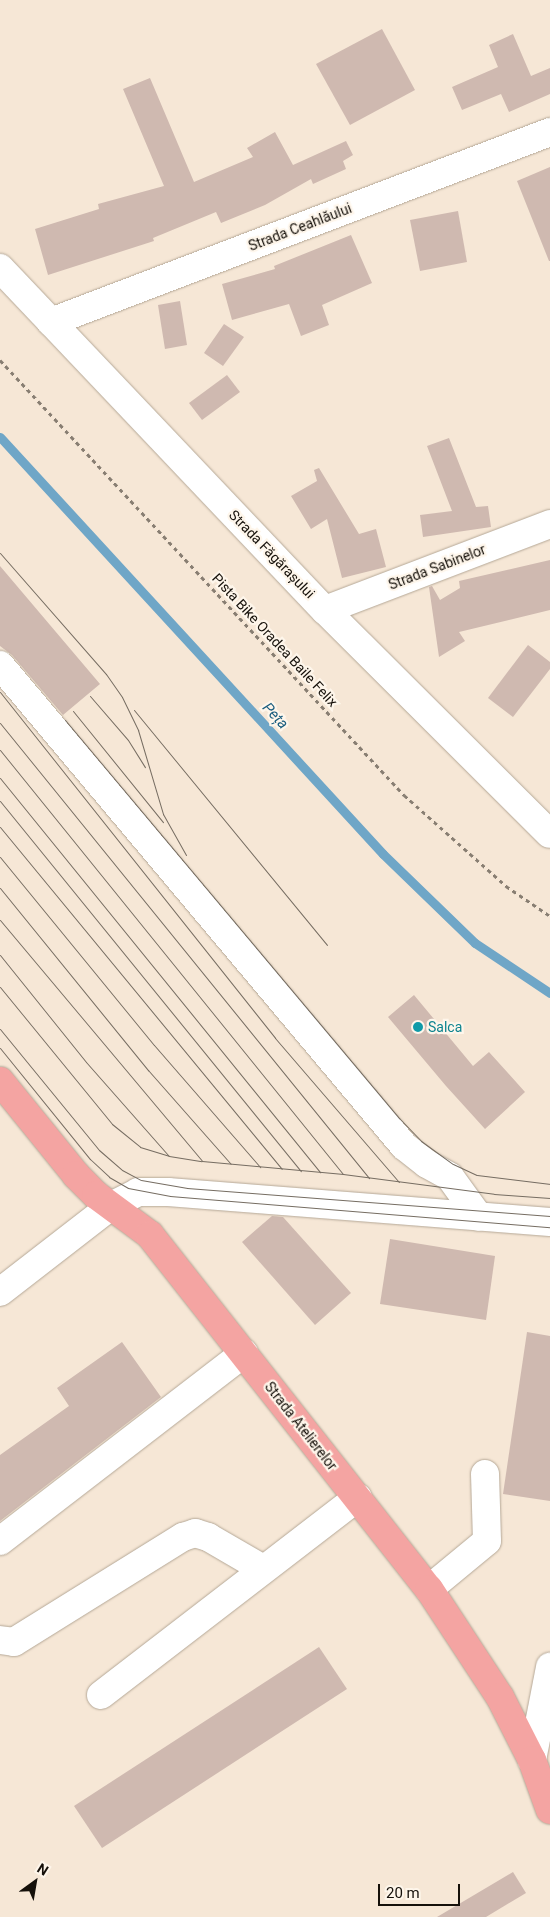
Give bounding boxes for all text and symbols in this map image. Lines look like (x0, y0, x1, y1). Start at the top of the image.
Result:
street label: Strada Ceahlăului (246, 200, 354, 254)
street label: Strada Făgărașului (226, 506, 318, 602)
street label: Strada Sabinelor (386, 541, 488, 593)
street label: Pista Bike Oradea Baile Felix (209, 570, 341, 710)
water label: Peța (258, 699, 292, 733)
place label: Salca (428, 1019, 462, 1035)
marker: Salca (412, 1021, 424, 1033)
street label: Strada Atelierelor (261, 1379, 341, 1473)
north arrow (10, 1857, 60, 1907)
text: N (35, 1860, 51, 1879)
scale bar (380, 1874, 462, 1906)
text: 20 m (386, 1884, 420, 1902)

